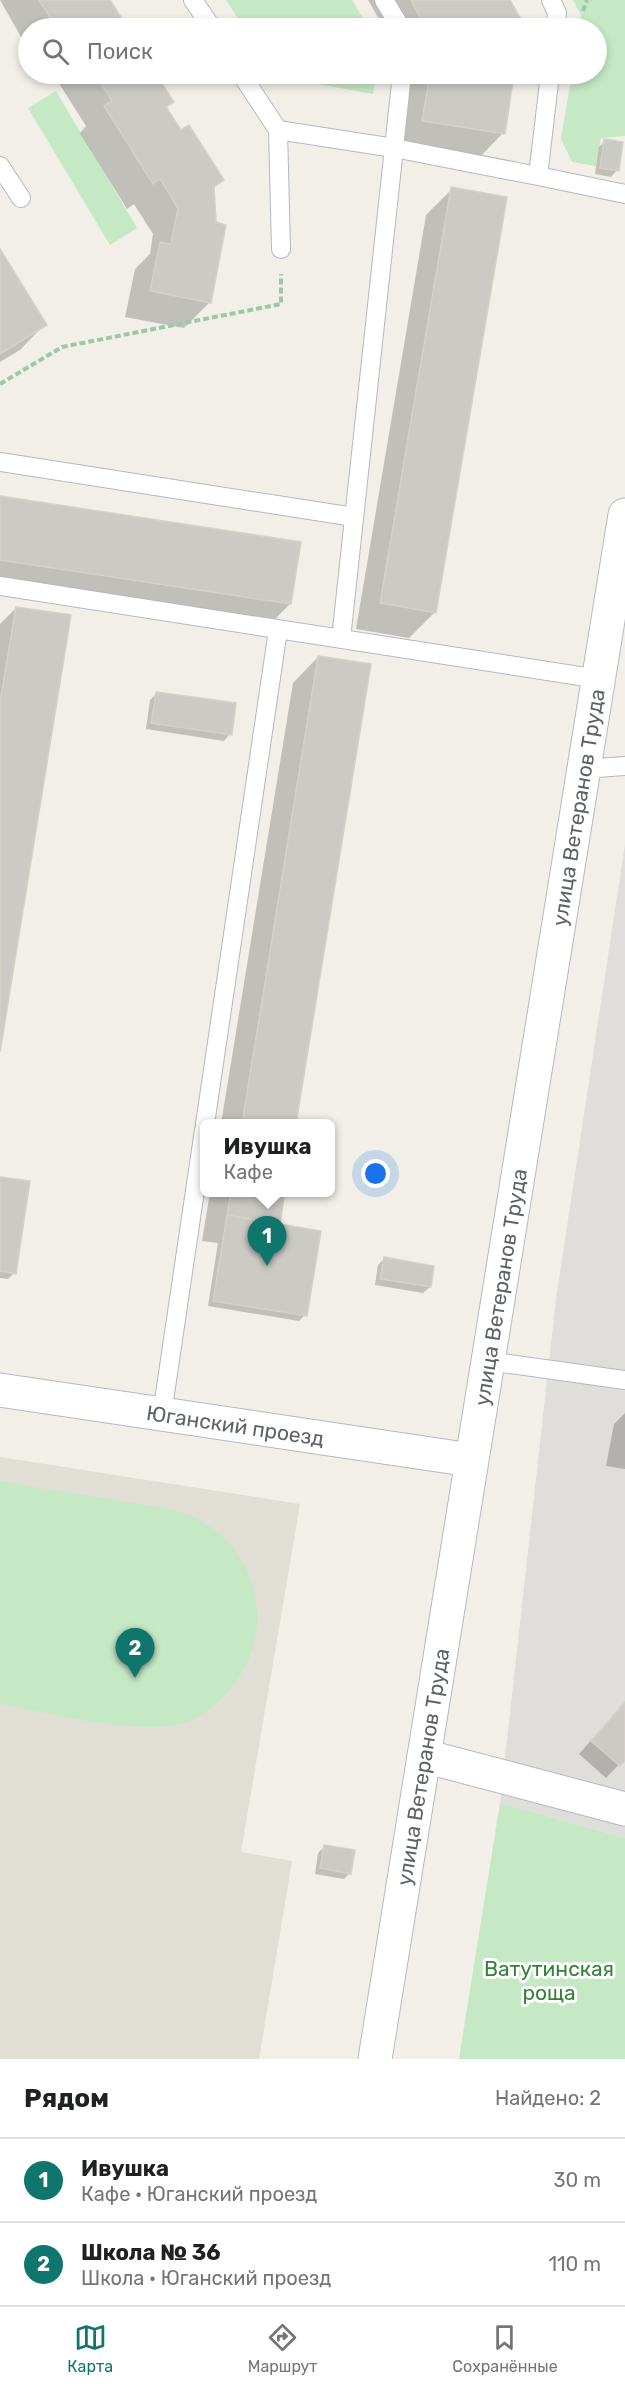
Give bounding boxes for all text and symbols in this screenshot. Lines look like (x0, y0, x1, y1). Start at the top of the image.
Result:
search box (18, 18, 607, 84)
icon: search (39, 35, 72, 68)
text: Поиск (87, 38, 153, 65)
street label: улица Ветеранов Труда (546, 687, 609, 928)
popup (200, 1119, 335, 1197)
text: Ивушка (223, 1133, 312, 1160)
your location (361, 1159, 390, 1188)
text: Кафе (223, 1160, 273, 1184)
street label: улица Ветеранов Труда (468, 1167, 531, 1407)
pin: 1 (248, 1216, 286, 1266)
street label: Юганский проезд (145, 1399, 326, 1451)
pin: 2 (116, 1628, 154, 1678)
street label: улица Ветеранов Труда (391, 1646, 454, 1887)
park label: Ватутинская роща (484, 1956, 614, 2005)
text: Рядом (24, 2083, 109, 2114)
text: Найдено: 2 (495, 2086, 601, 2110)
text: Ивушка (81, 2155, 169, 2182)
text: 1 (39, 2168, 48, 2192)
text: 30 m (554, 2168, 601, 2192)
text: Кафе · Юганский проезд (81, 2182, 317, 2206)
text: Школа № 36 (81, 2239, 221, 2266)
text: 2 (37, 2252, 50, 2276)
text: 110 m (549, 2252, 601, 2276)
text: Школа · Юганский проезд (81, 2266, 331, 2290)
tab: Карта (67, 2321, 113, 2376)
tab: Маршрут (248, 2321, 318, 2376)
tab: Сохранённые (452, 2321, 558, 2376)

